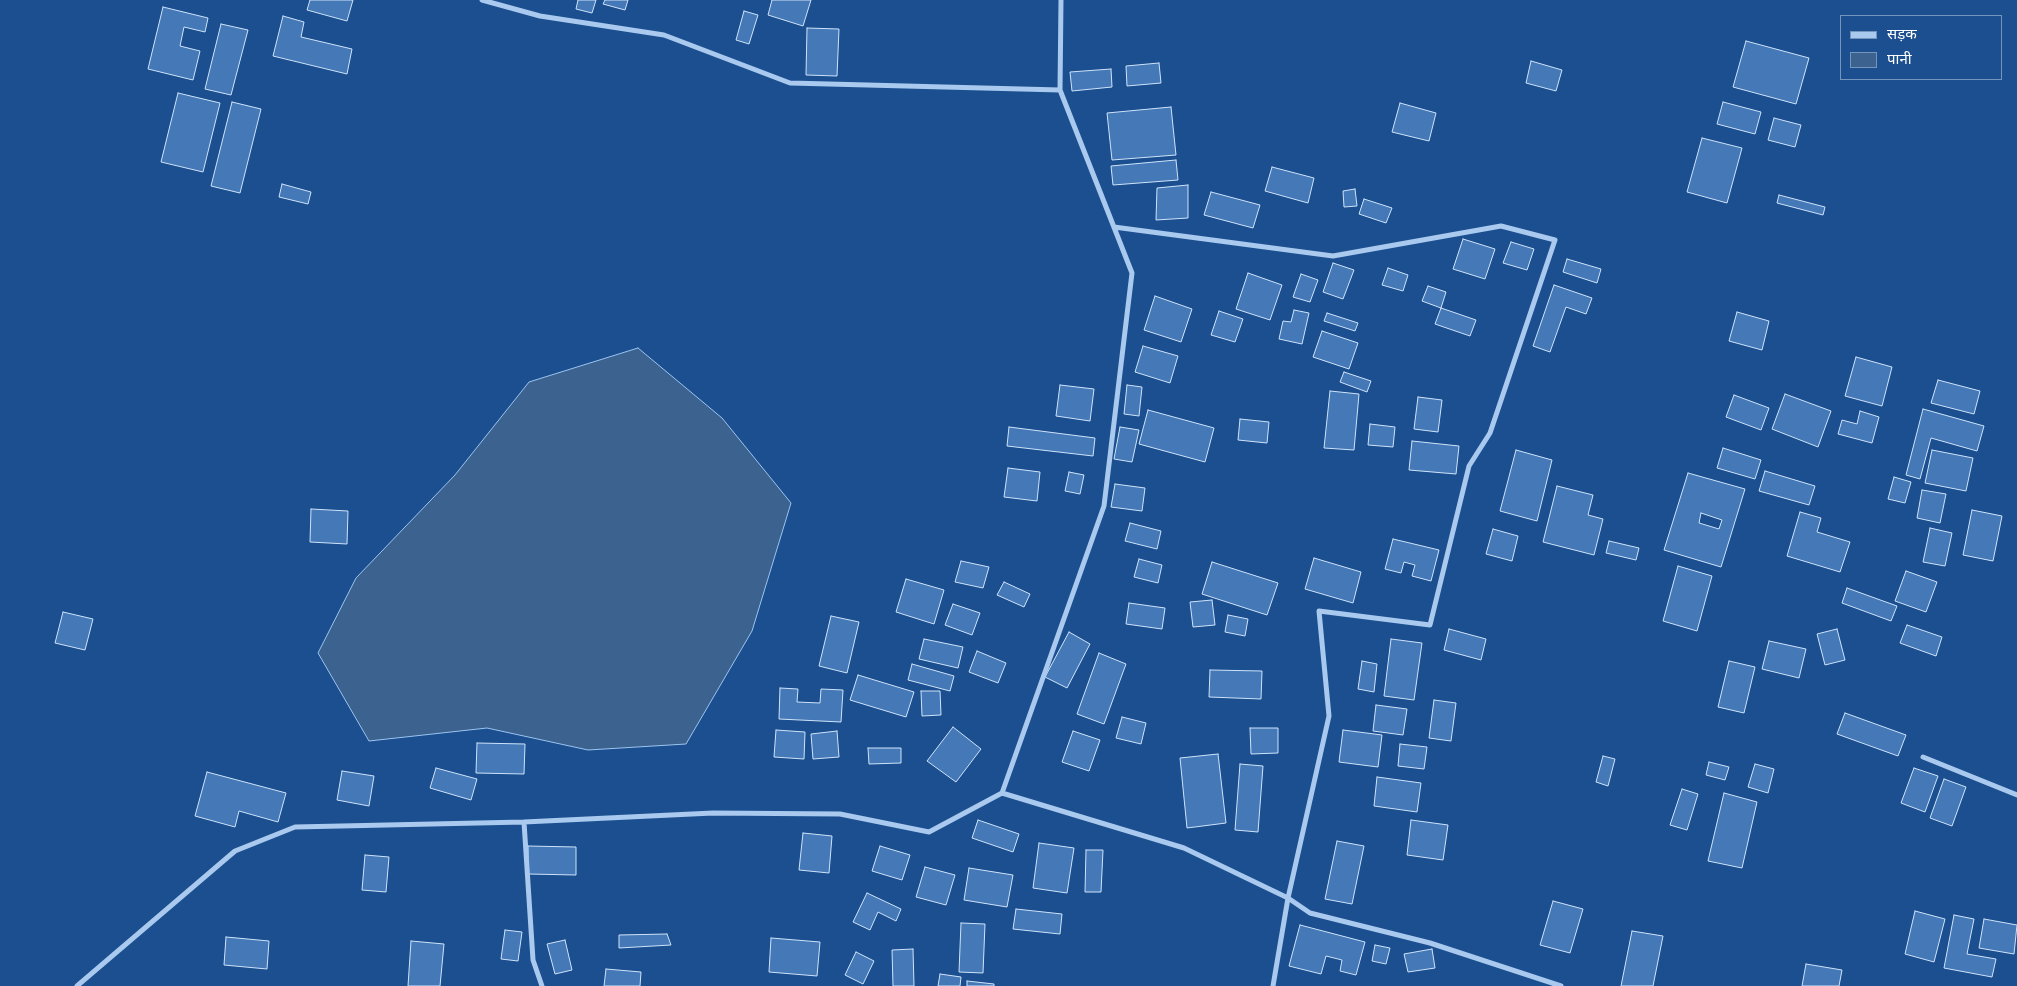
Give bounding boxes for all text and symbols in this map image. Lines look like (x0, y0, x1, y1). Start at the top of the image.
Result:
legend (1840, 15, 2002, 80)
text: सड़क (1887, 24, 1917, 43)
text: पानी (1887, 49, 1912, 68)

